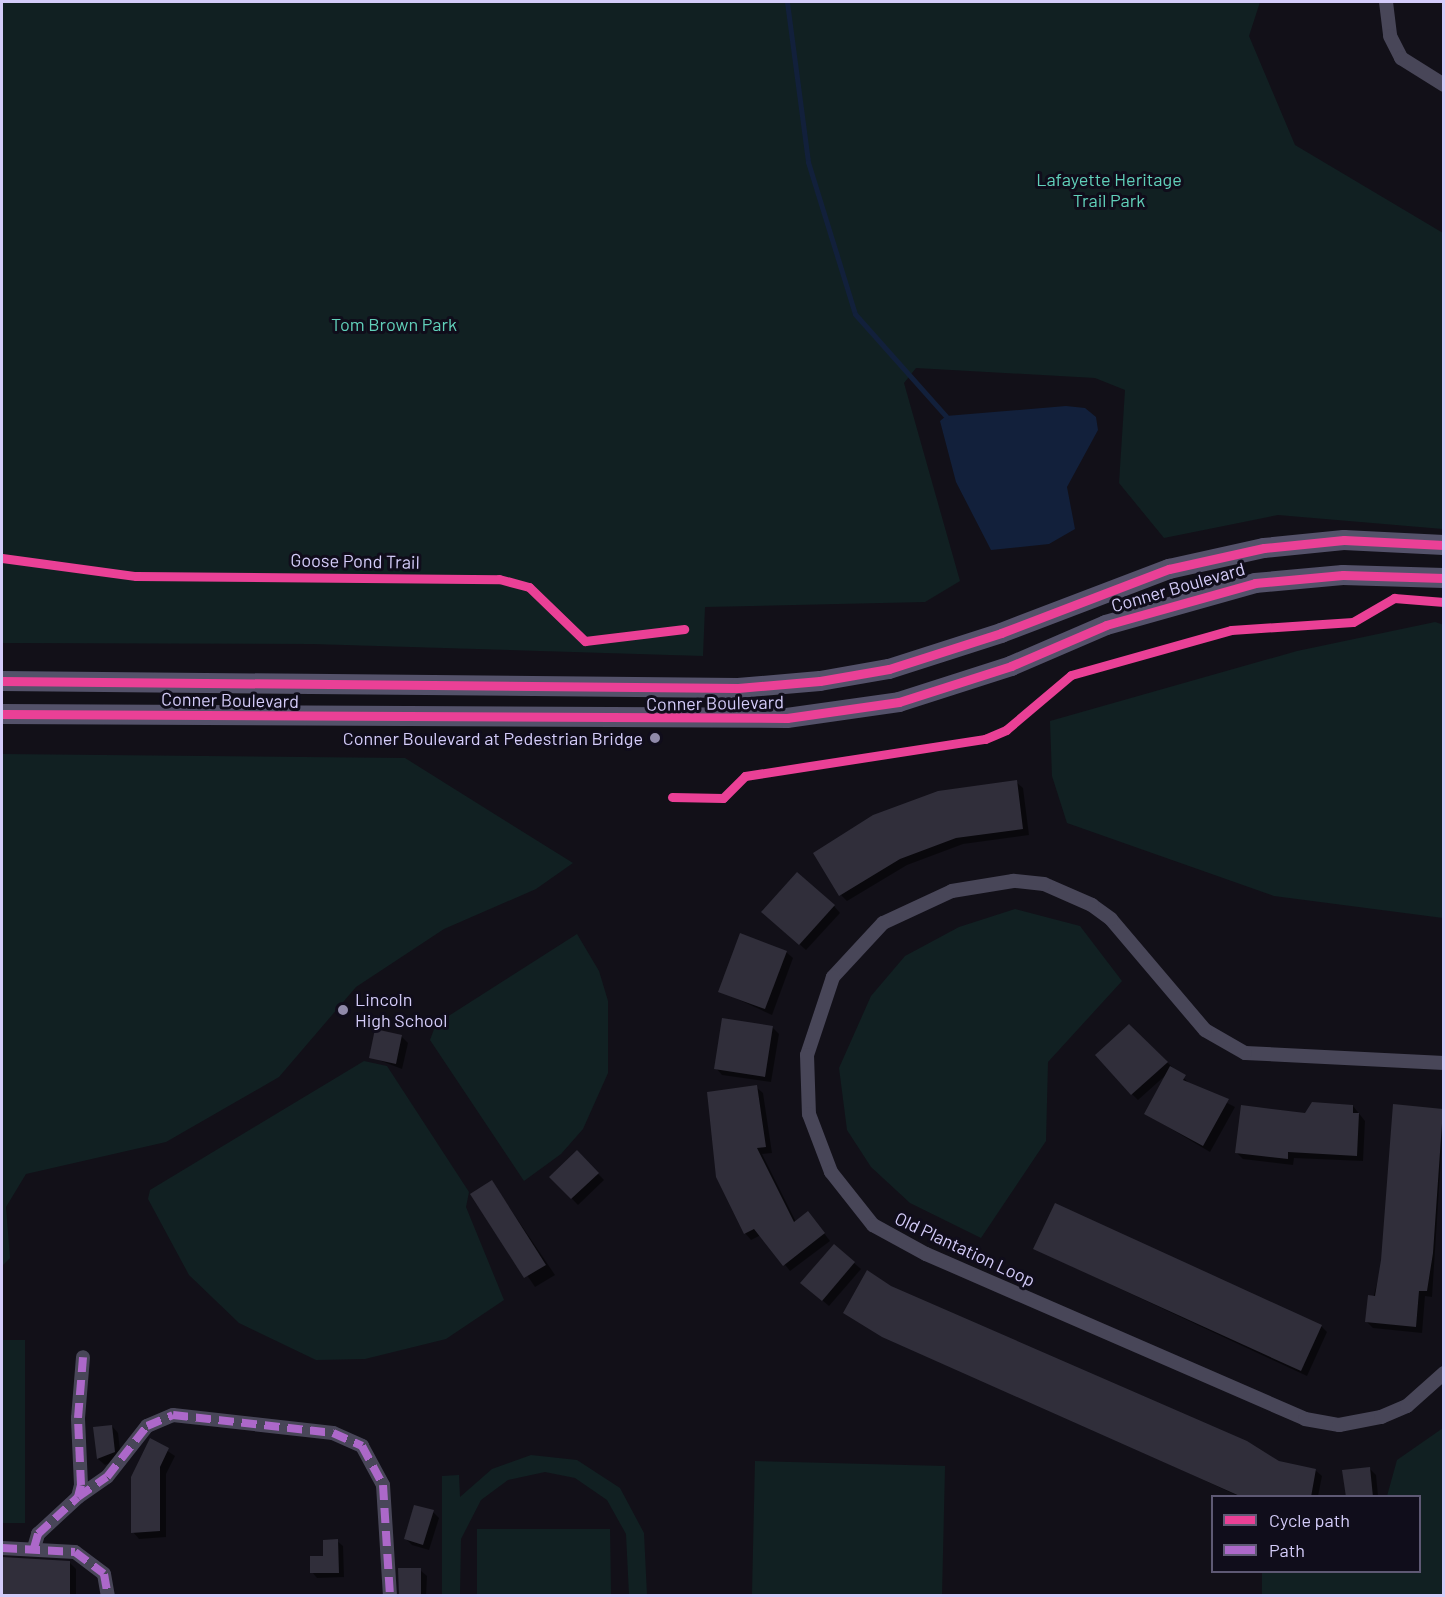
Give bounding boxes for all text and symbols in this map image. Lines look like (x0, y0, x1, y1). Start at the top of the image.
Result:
park label: Lafayette Heritage Trail Park (1036, 169, 1182, 212)
park label: Tom Brown Park (331, 313, 457, 335)
street label: Goose Pond Trail (290, 549, 420, 573)
street label: Conner Boulevard (1109, 558, 1247, 616)
street label: Conner Boulevard (161, 688, 299, 712)
street label: Conner Boulevard (646, 691, 784, 715)
place label: Conner Boulevard at Pedestrian Bridge (343, 727, 643, 749)
marker: Conner Boulevard at Pedestrian Bridge (648, 731, 662, 745)
place label: Lincoln High School (355, 989, 448, 1032)
marker: Lincoln High School (336, 1003, 350, 1017)
street label: Old Plantation Loop (891, 1207, 1039, 1291)
legend (1211, 1495, 1421, 1573)
text: Cycle path (1269, 1509, 1350, 1531)
text: Path (1269, 1539, 1305, 1561)

